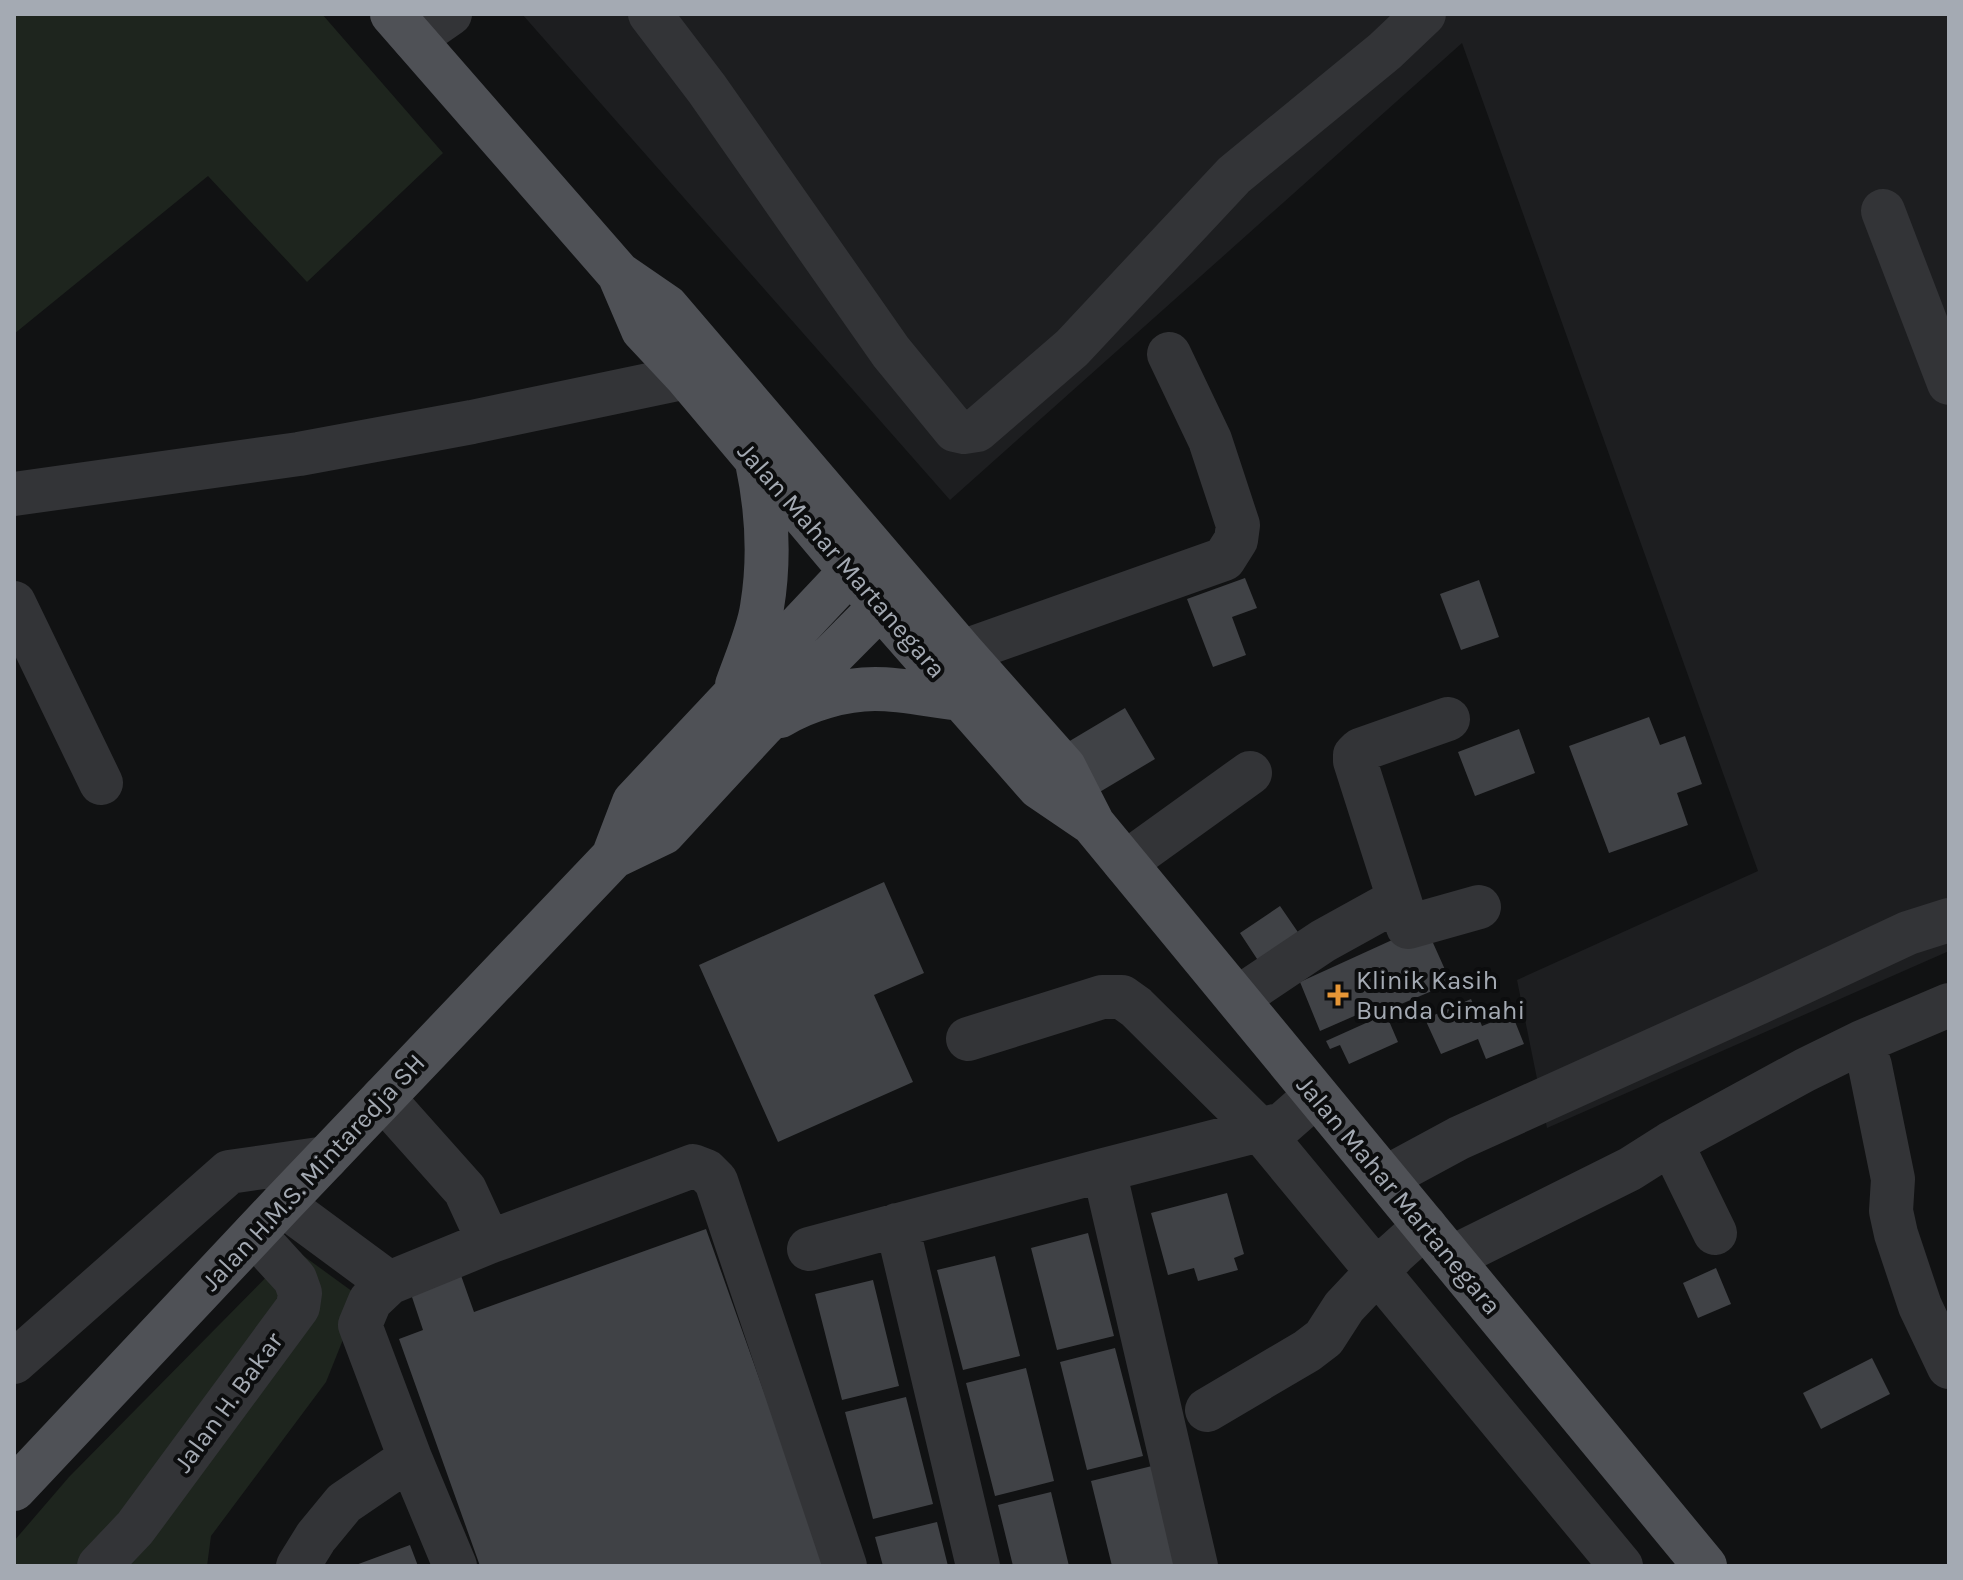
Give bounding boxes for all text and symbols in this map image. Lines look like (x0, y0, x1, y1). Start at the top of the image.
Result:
street label: Jalan Mahar Martanegara (731, 436, 952, 684)
place label: Klinik Kasih Bunda Cimahi (1356, 965, 1525, 1026)
marker: Klinik Kasih Bunda Cimahi (1327, 984, 1349, 1006)
street label: Jalan H.M.S. Mintaredja SH (195, 1047, 431, 1297)
street label: Jalan Mahar Martanegara (1290, 1070, 1507, 1321)
street label: Jalan H. Bakar (167, 1326, 290, 1478)

